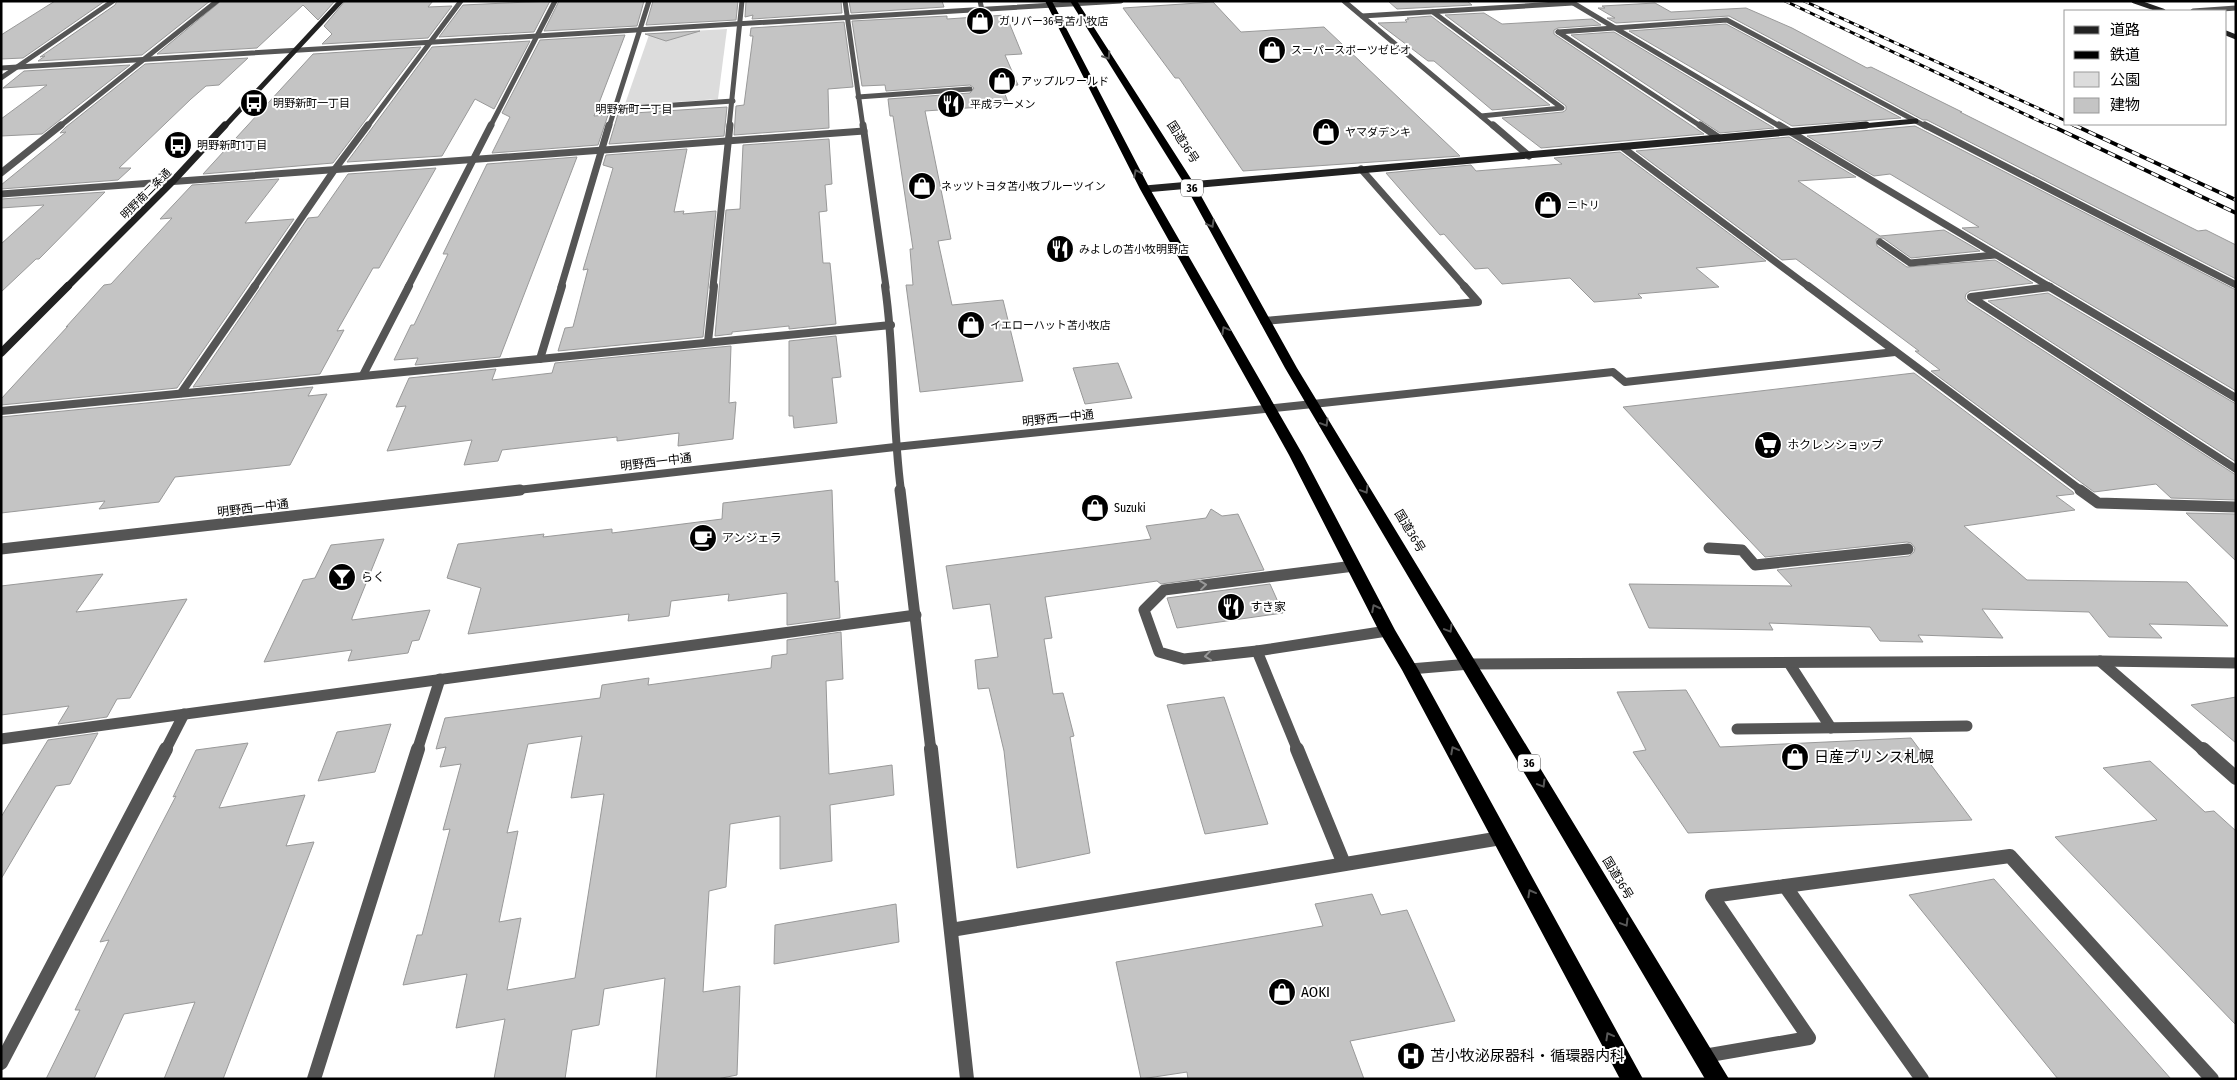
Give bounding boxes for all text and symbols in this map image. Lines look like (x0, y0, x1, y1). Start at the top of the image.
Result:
shop icon: ガリバー36号苫小牧店 (965, 6, 995, 36)
legend (2064, 10, 2227, 125)
place label: ガリバー36号苫小牧店 (999, 15, 1108, 28)
text: 道路 (2110, 21, 2140, 39)
shop icon: スーパースポーツゼビオ (1257, 35, 1287, 65)
place label: スーパースポーツゼビオ (1291, 44, 1411, 57)
text: 鉄道 (2110, 46, 2140, 64)
one-way arrow (1101, 51, 1111, 60)
shop icon: アップルワールド (987, 66, 1017, 96)
text: 公園 (2110, 71, 2140, 89)
place label: アップルワールド (1021, 75, 1109, 88)
bus stop icon: 明野新町一丁目 (239, 88, 269, 118)
restaurant icon: 平成ラーメン (936, 89, 966, 119)
text: 建物 (2110, 96, 2140, 114)
place label: 明野新町一丁目 (273, 97, 350, 110)
place label: 平成ラーメン (970, 98, 1036, 111)
district label: 明野新町一丁目 (596, 103, 673, 116)
shop icon: ヤマダデンキ (1311, 117, 1341, 147)
street label: 国道36号 (1164, 118, 1202, 166)
place label: ヤマダデンキ (1345, 126, 1411, 139)
bus stop icon: 明野新町1丁目 (163, 130, 193, 160)
place label: 明野新町1丁目 (197, 139, 267, 152)
street label: 明野南二条通 (118, 166, 174, 222)
one-way arrow (1133, 169, 1143, 178)
shop icon: ネッツトヨタ苫小牧ブルーツイン (907, 171, 937, 201)
place label: ネッツトヨタ苫小牧ブルーツイン (941, 180, 1106, 193)
road number: 36 (1181, 180, 1203, 197)
shop icon: ニトリ (1533, 190, 1563, 220)
place label: ニトリ (1567, 199, 1600, 212)
one-way arrow (1205, 218, 1215, 227)
restaurant icon: みよしの苫小牧明野店 (1045, 234, 1075, 264)
place label: みよしの苫小牧明野店 (1079, 243, 1189, 256)
shop icon: イエローハット苫小牧店 (956, 310, 986, 340)
place label: イエローハット苫小牧店 (990, 319, 1111, 332)
one-way arrow (1221, 327, 1231, 336)
street label: 明野西一中通 (1021, 407, 1095, 429)
one-way arrow (1318, 418, 1328, 427)
supermarket icon: ホクレンショップ (1753, 430, 1783, 460)
place label: ホクレンショップ (1787, 438, 1883, 452)
street label: 明野西一中通 (619, 451, 693, 473)
one-way arrow (1359, 485, 1369, 494)
shop icon: Suzuki (1080, 493, 1110, 523)
street label: 明野西一中通 (216, 497, 290, 519)
place label: Suzuki (1114, 501, 1146, 515)
street label: 国道36号 (1392, 507, 1428, 555)
cafe icon: アンジェラ (688, 523, 718, 553)
place label: アンジェラ (722, 531, 782, 545)
bar icon: らく (327, 562, 357, 592)
place label: らく (361, 570, 385, 584)
one-way arrow (1199, 580, 1207, 591)
restaurant icon: すき家 (1216, 592, 1246, 622)
place label: すき家 (1250, 600, 1286, 614)
one-way arrow (1371, 604, 1381, 613)
one-way arrow (1443, 624, 1453, 633)
one-way arrow (1204, 650, 1212, 661)
shop icon: 日産プリンス札幌 (1780, 742, 1810, 772)
one-way arrow (1450, 747, 1460, 756)
place label: 日産プリンス札幌 (1814, 748, 1934, 766)
road number: 36 (1518, 754, 1540, 771)
one-way arrow (1535, 778, 1545, 787)
street label: 国道36号 (1600, 854, 1636, 902)
one-way arrow (1527, 889, 1537, 898)
one-way arrow (1618, 918, 1628, 927)
shop icon: AOKI (1267, 977, 1297, 1007)
place label: AOKI (1301, 983, 1330, 1001)
one-way arrow (1605, 1032, 1615, 1041)
hospital icon: 苫小牧泌尿器科・循環器内科 (1396, 1041, 1426, 1071)
place label: 苫小牧泌尿器科・循環器内科 (1430, 1047, 1625, 1065)

